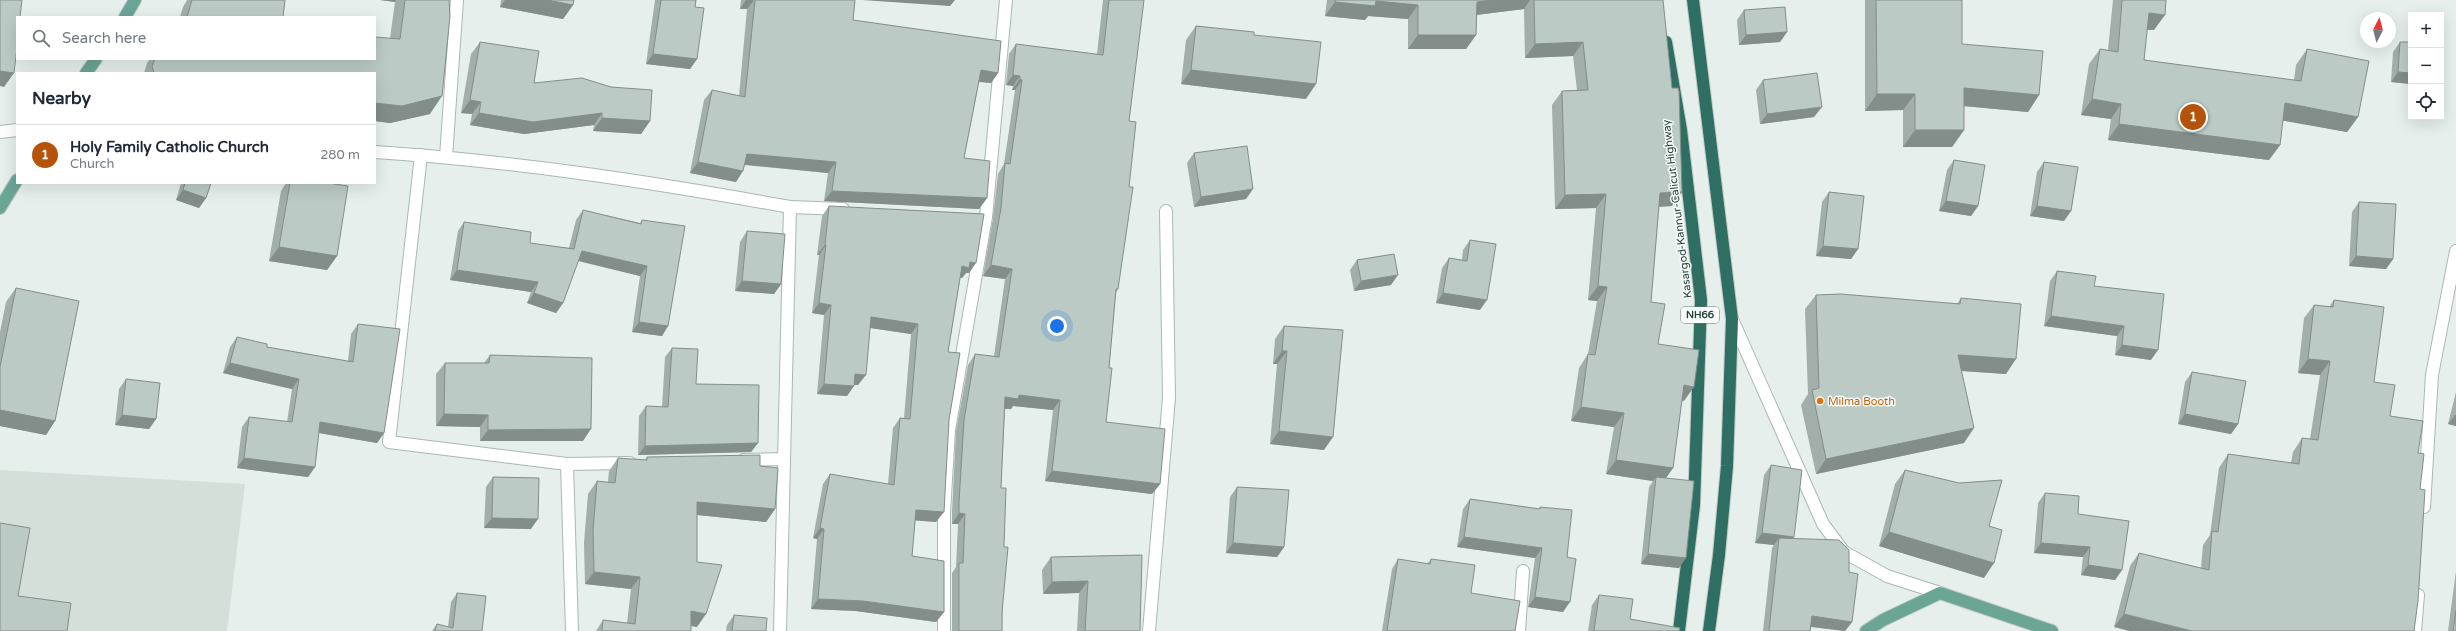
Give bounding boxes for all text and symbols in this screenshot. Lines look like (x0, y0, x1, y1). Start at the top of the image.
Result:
north arrow (2360, 12, 2396, 48)
map controls (2408, 12, 2444, 120)
button: + (2408, 12, 2444, 48)
search box (16, 16, 376, 60)
icon: search (30, 27, 52, 49)
text: Search here (62, 29, 146, 47)
button: − (2408, 48, 2444, 84)
button: locate (2408, 84, 2444, 120)
text: Nearby (32, 88, 91, 109)
pin: 1 (2180, 102, 2206, 132)
street label: Kasargod-Kannur-Calicut Highway (1660, 119, 1694, 299)
text: Holy Family Catholic Church (70, 138, 269, 156)
text: 1 (41, 147, 49, 163)
text: 280 m (320, 147, 360, 163)
text: Church (70, 156, 114, 172)
road number: NH66 (1681, 307, 1719, 323)
your location (1047, 316, 1067, 336)
place label: Milma Booth (1828, 395, 1895, 408)
marker: Milma Booth (1815, 396, 1825, 406)

